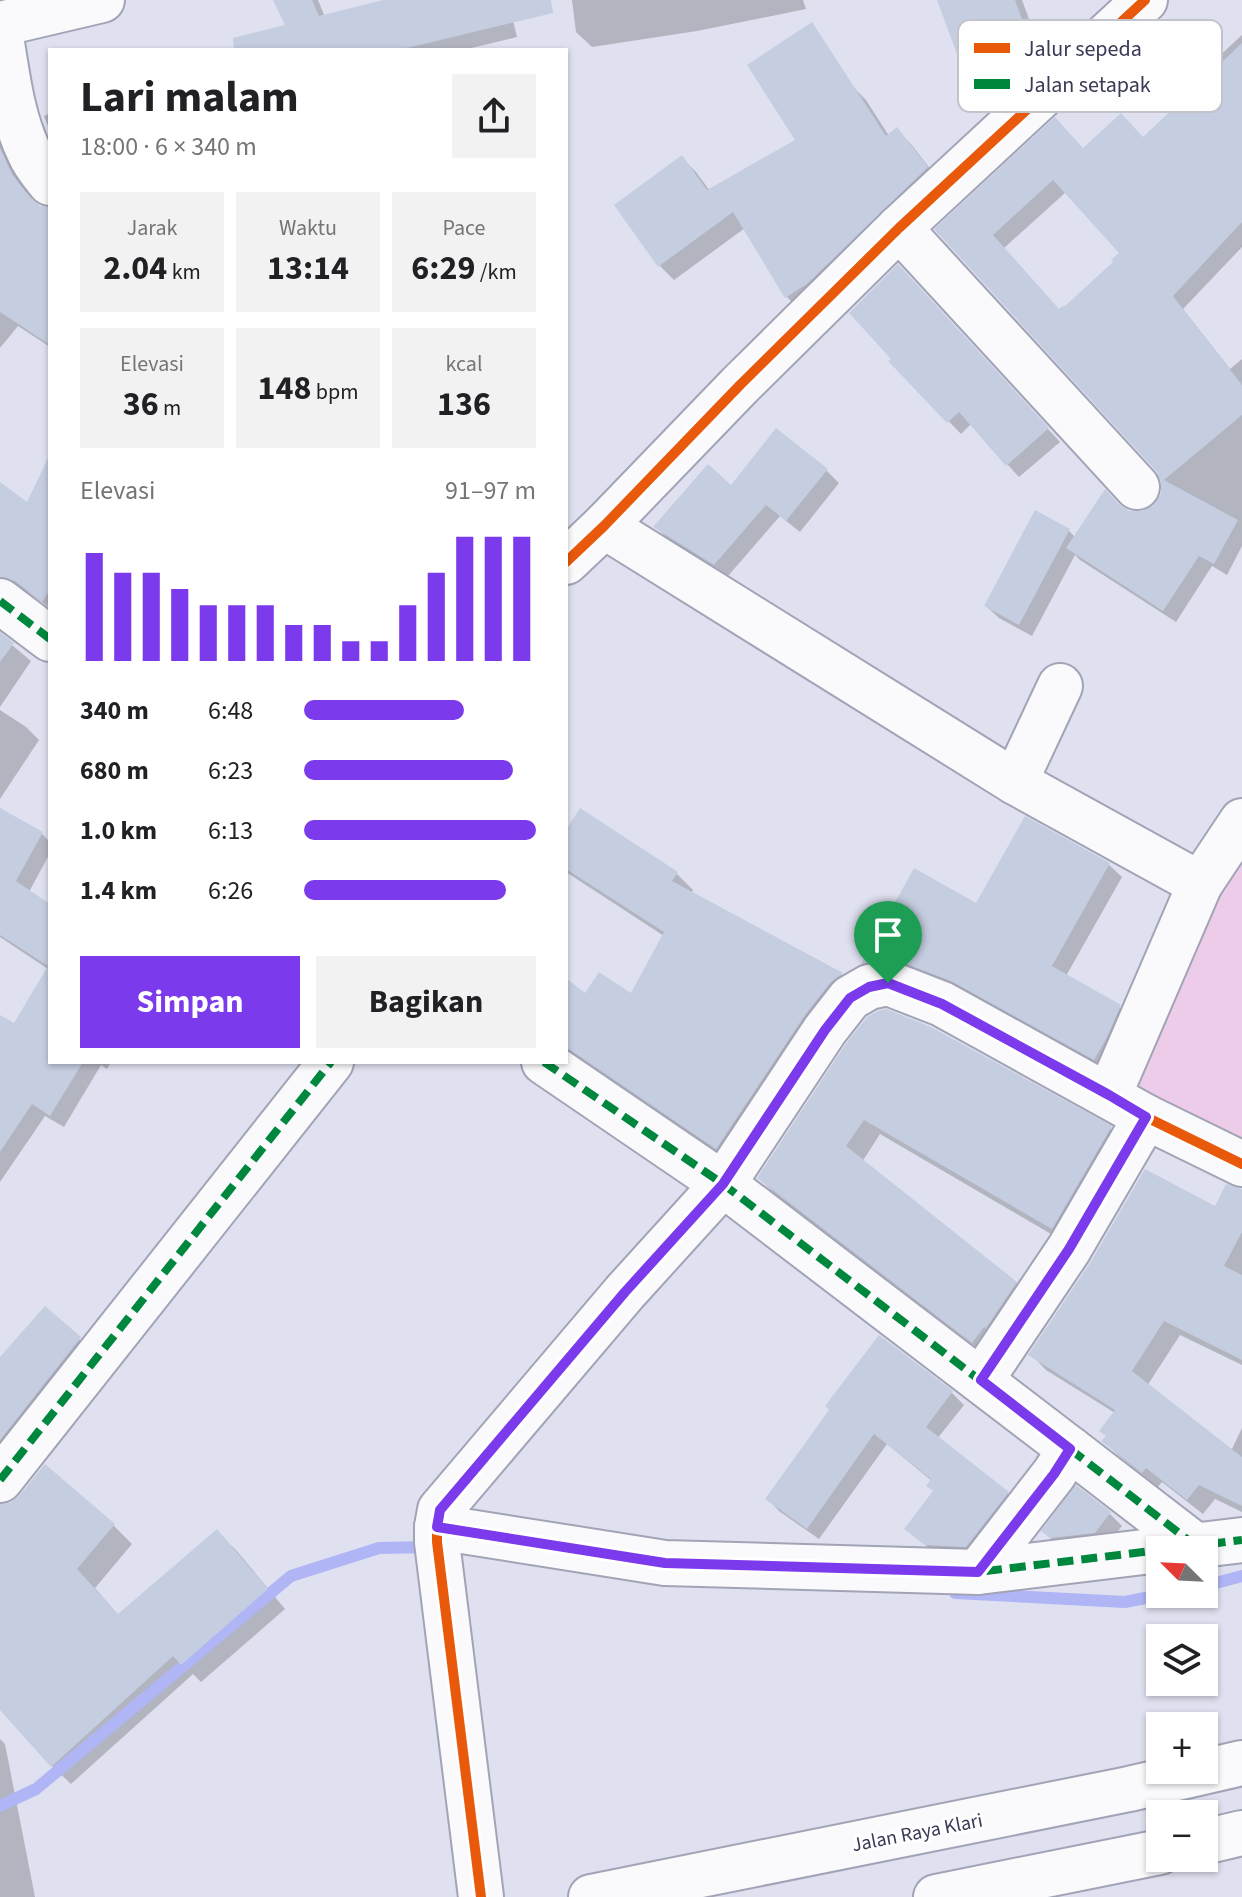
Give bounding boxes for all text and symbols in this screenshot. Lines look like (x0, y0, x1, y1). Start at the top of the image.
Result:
legend (958, 20, 1222, 112)
text: Jalur sepeda (1024, 33, 1142, 65)
text: Lari malam (80, 66, 299, 129)
text: Jalan setapak (1024, 69, 1151, 101)
button: share (452, 74, 536, 158)
text: 18:00 · 6 × 340 m (80, 128, 257, 165)
text: Jarak (127, 212, 177, 244)
text: Waktu (279, 212, 337, 244)
text: Pace (442, 212, 486, 244)
text: 2.04 (103, 244, 167, 293)
text: 13:14 (267, 244, 349, 293)
text: 6:29 (411, 244, 475, 293)
text: km (167, 256, 201, 288)
text: /km (475, 256, 517, 288)
text: Elevasi (120, 348, 184, 380)
text: kcal (445, 348, 483, 380)
text: 148 (258, 364, 311, 413)
text: bpm (311, 376, 358, 408)
text: 36 (123, 380, 159, 429)
text: 136 (437, 380, 491, 429)
text: m (159, 392, 181, 424)
text: Elevasi (80, 472, 155, 509)
text: 91–97 m (445, 472, 536, 509)
text: 340 m (80, 692, 149, 729)
text: 6:48 (208, 692, 253, 729)
text: 680 m (80, 752, 149, 789)
text: 6:23 (208, 752, 253, 789)
text: 1.0 km (80, 812, 157, 849)
text: 6:13 (208, 812, 253, 849)
text: 1.4 km (80, 872, 157, 909)
text: 6:26 (208, 872, 253, 909)
pin (854, 901, 922, 983)
icon: arrive (866, 913, 910, 957)
button: Simpan (80, 956, 300, 1048)
button: Bagikan (316, 956, 536, 1048)
north arrow (1146, 1536, 1218, 1608)
map controls (1146, 1536, 1218, 1872)
button: layers (1146, 1624, 1218, 1696)
button: + (1146, 1712, 1218, 1784)
button: − (1146, 1800, 1218, 1872)
street label: Jalan Raya Klari (849, 1807, 985, 1859)

